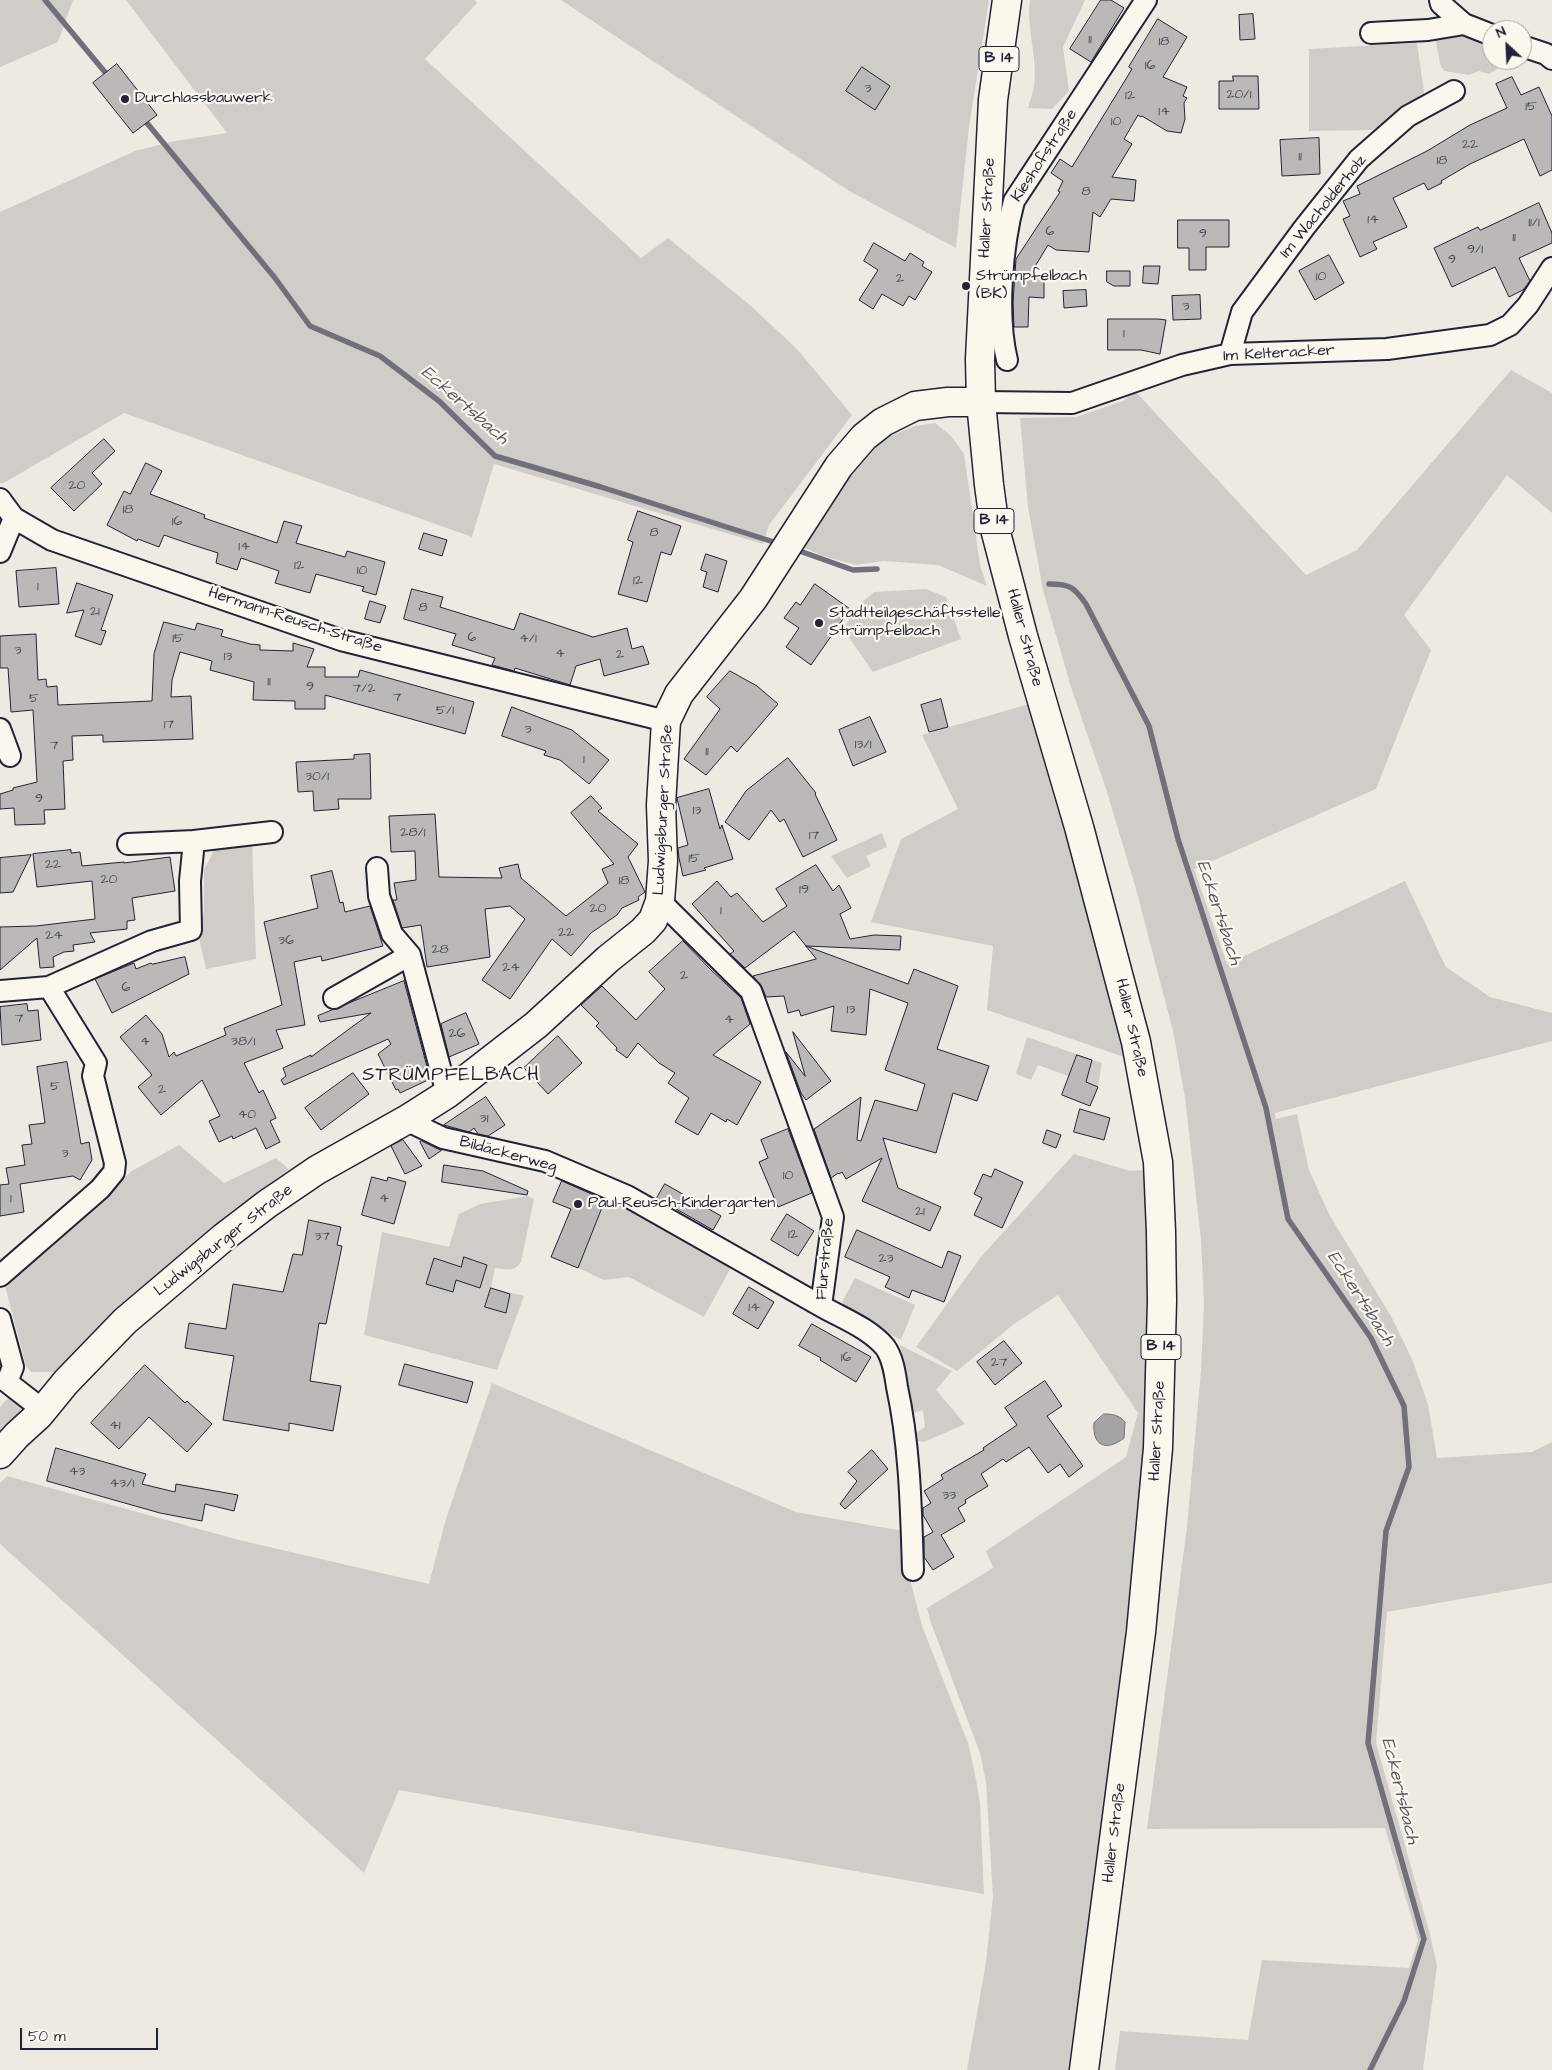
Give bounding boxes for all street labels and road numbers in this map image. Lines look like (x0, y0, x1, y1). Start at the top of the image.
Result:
road number: B 14 (979, 46, 1019, 72)
street label: Kieshofstraße (1008, 106, 1082, 206)
street label: Im Wacholderholz (1277, 152, 1371, 262)
street label: Haller Straße (976, 157, 1000, 259)
street label: Im Kelteracker (1223, 341, 1335, 367)
road number: B 14 (974, 508, 1014, 534)
street label: Hermann-Reusch-Straße (206, 584, 384, 658)
street label: Haller Straße (1002, 587, 1046, 689)
street label: Ludwigsburger Straße (650, 724, 678, 896)
street label: Haller Straße (1110, 977, 1152, 1079)
street label: Bildäckerweg (457, 1133, 559, 1177)
street label: Ludwigsburger Straße (151, 1181, 297, 1301)
street label: Flurstraße (813, 1217, 839, 1301)
road number: B 14 (1141, 1334, 1181, 1360)
street label: Haller Straße (1146, 1380, 1170, 1482)
street label: Haller Straße (1099, 1782, 1131, 1884)

